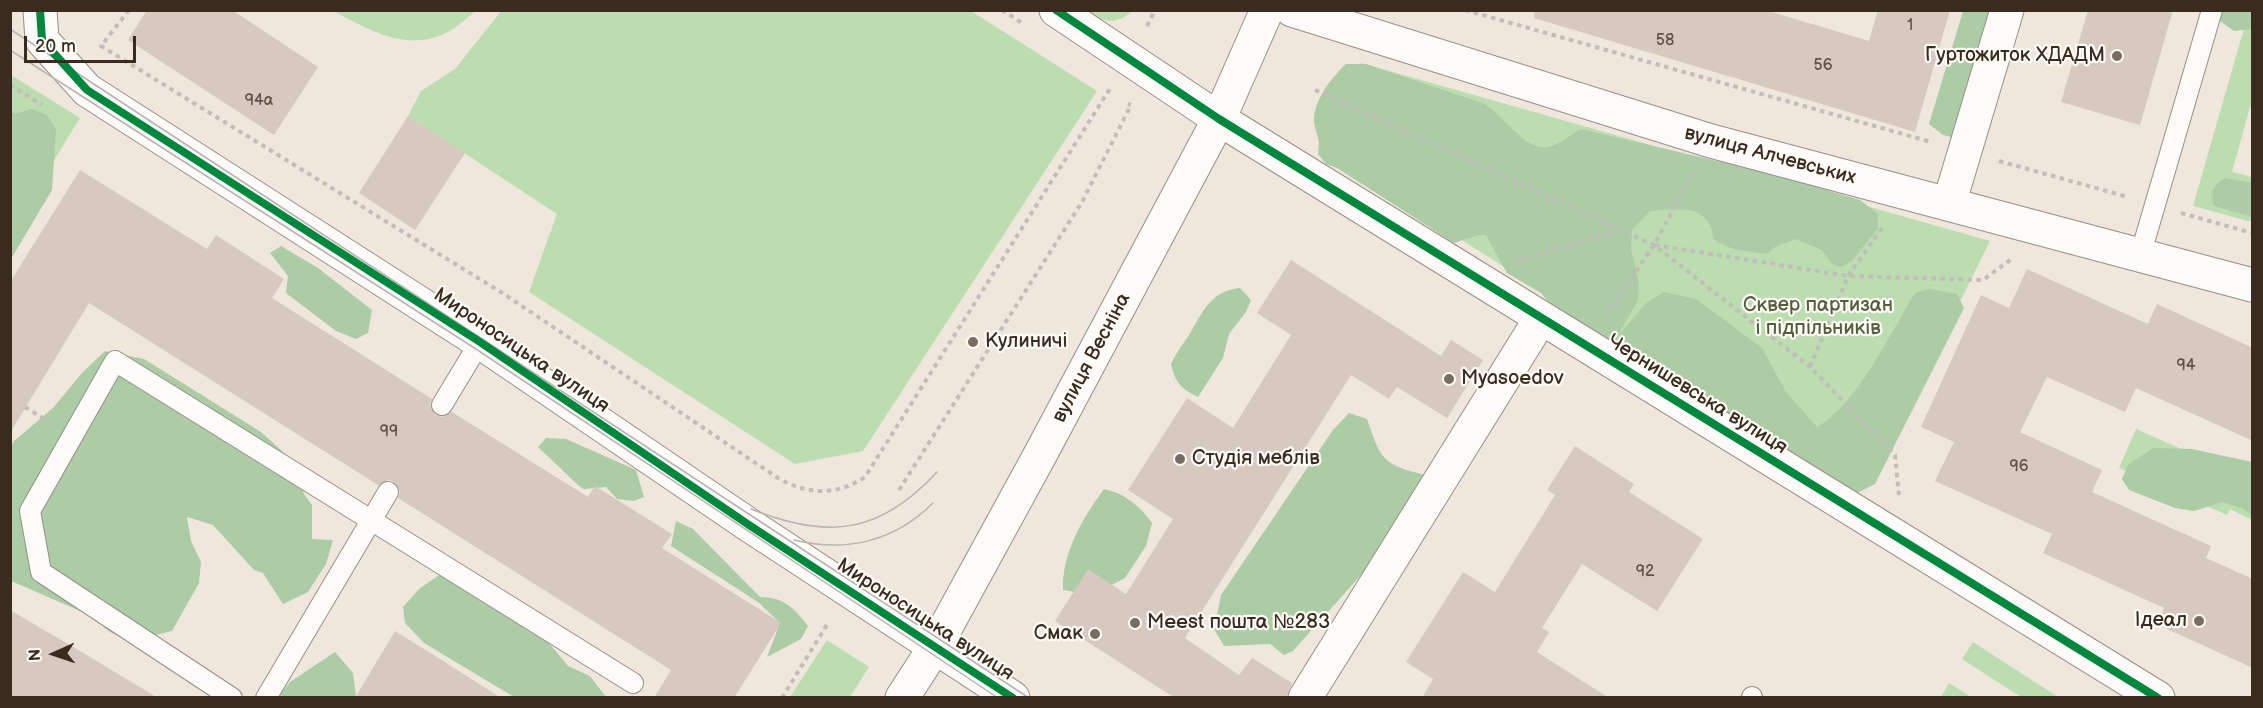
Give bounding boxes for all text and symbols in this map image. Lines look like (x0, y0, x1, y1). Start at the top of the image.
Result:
house number: 1 (1907, 16, 1913, 36)
scale bar (27, 24, 140, 62)
house number: 58 (1656, 31, 1674, 51)
text: 20 m (35, 36, 76, 57)
place label: Гуртожиток ХДАДМ (1925, 44, 2105, 68)
marker: Гуртожиток ХДАДМ (2110, 49, 2124, 63)
house number: 56 (1814, 56, 1832, 76)
house number: 94а (245, 91, 273, 111)
street label: вулиця Алчевських (1682, 122, 1858, 190)
street label: Мироносицька вулиця (429, 283, 613, 419)
street label: вулиця Весніна (1048, 289, 1136, 427)
park label: Сквер партизан і підпільників (1743, 294, 1893, 341)
place label: Кулиничі (985, 330, 1067, 354)
street label: Чернишевська вулиця (1603, 330, 1791, 460)
marker: Кулиничі (966, 335, 980, 349)
house number: 94 (2176, 356, 2196, 376)
place label: Myasoedov (1461, 367, 1563, 391)
marker: Myasoedov (1442, 372, 1456, 386)
house number: 99 (380, 422, 398, 442)
place label: Студія меблів (1192, 447, 1320, 471)
marker: Студія меблів (1173, 452, 1187, 466)
house number: 96 (2009, 457, 2029, 477)
street label: Мироносицька вулиця (832, 554, 1018, 686)
house number: 92 (1636, 562, 1654, 582)
place label: Ідеал (2135, 609, 2187, 633)
place label: Meest пошта №283 (1147, 611, 1330, 635)
marker: Ідеал (2192, 614, 2206, 628)
marker: Meest пошта №283 (1128, 616, 1142, 630)
place label: Смак (1034, 622, 1083, 646)
north arrow (24, 624, 84, 684)
marker: Смак (1088, 627, 1102, 641)
text: N (26, 648, 45, 661)

